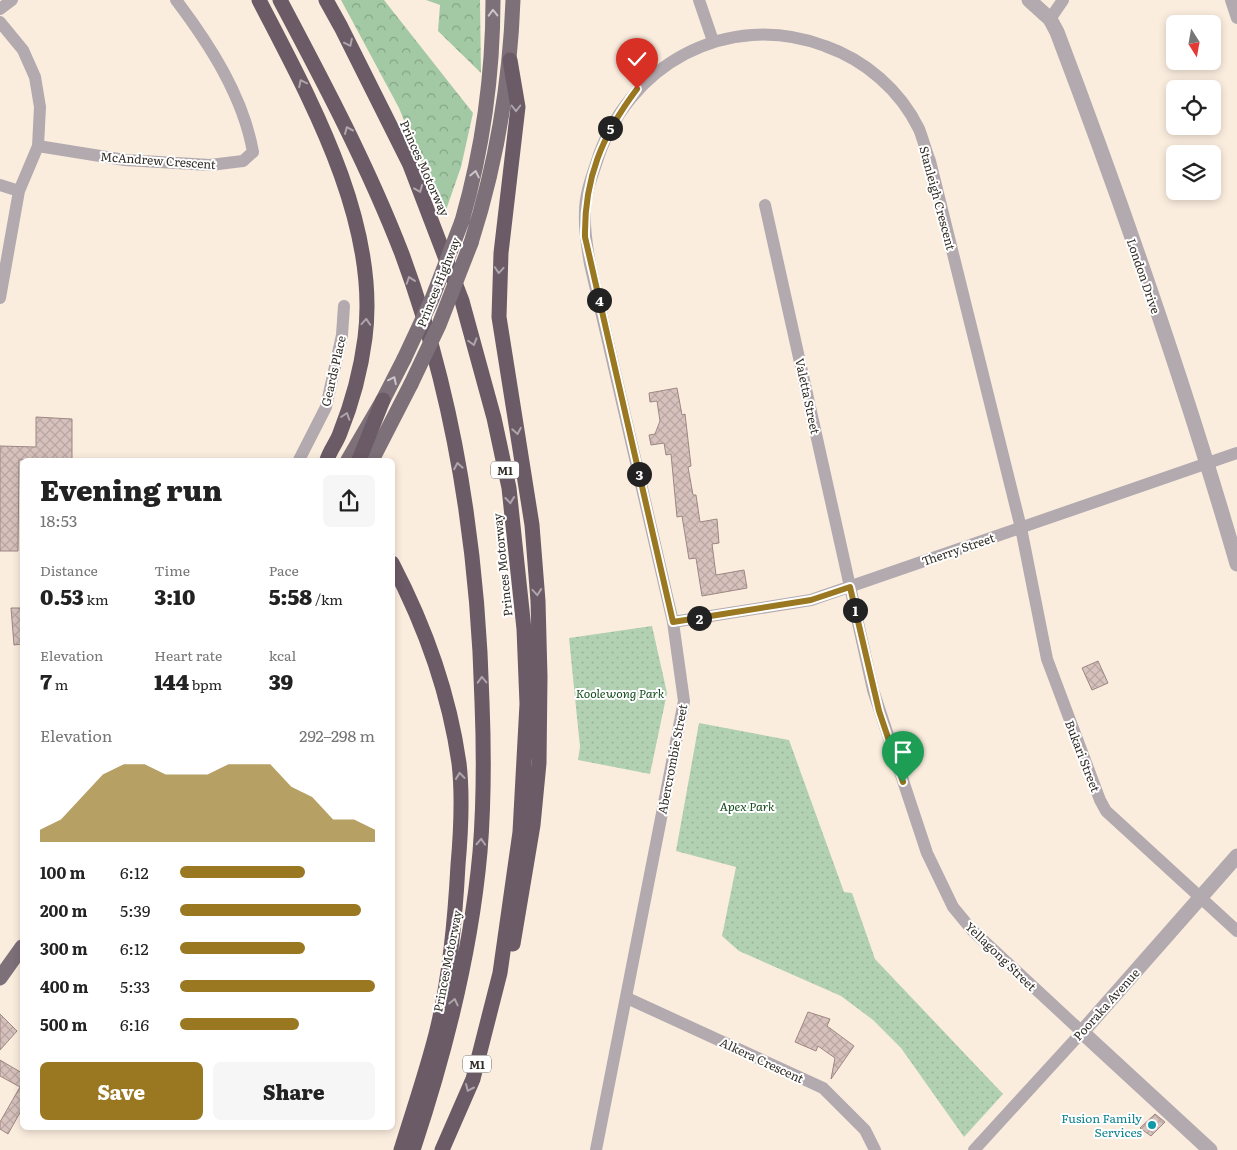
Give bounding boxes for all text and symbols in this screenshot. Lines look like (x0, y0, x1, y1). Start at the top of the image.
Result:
one-way arrow (488, 9, 498, 16)
north arrow (1166, 15, 1221, 70)
map controls (1166, 15, 1221, 200)
one-way arrow (343, 38, 353, 47)
pin (616, 38, 658, 89)
icon: check (623, 45, 651, 73)
one-way arrow (298, 80, 308, 89)
button: locate (1166, 80, 1221, 135)
one-way arrow (511, 105, 521, 113)
pin: 5 (598, 116, 622, 140)
street label: Princes Motorway (396, 117, 454, 219)
text: 5 (607, 118, 614, 138)
one-way arrow (343, 126, 354, 135)
street label: Stanleigh Crescent (915, 144, 961, 252)
button: layers (1166, 145, 1221, 200)
street label: McAndrew Crescent (100, 147, 217, 173)
one-way arrow (469, 170, 480, 179)
one-way arrow (413, 184, 424, 193)
street label: Princes Highway (412, 234, 464, 330)
street label: London Drive (1123, 236, 1165, 316)
one-way arrow (494, 266, 505, 274)
one-way arrow (406, 276, 416, 284)
pin: 4 (586, 288, 612, 312)
text: 4 (595, 290, 604, 310)
one-way arrow (360, 318, 371, 326)
street label: Geards Place (316, 334, 350, 408)
one-way arrow (468, 338, 478, 346)
street label: Valetta Street (791, 356, 825, 436)
one-way arrow (387, 376, 397, 385)
one-way arrow (340, 413, 350, 421)
one-way arrow (512, 426, 522, 435)
one-way arrow (453, 462, 463, 471)
road number: M1 (491, 462, 519, 478)
pin: 3 (626, 462, 652, 486)
text: 3 (636, 464, 643, 484)
text: Evening run (40, 468, 222, 510)
button: share (323, 475, 375, 527)
one-way arrow (504, 497, 515, 505)
text: 18:53 (40, 508, 77, 532)
street label: Princes Motorway (488, 513, 516, 617)
street label: Therry Street (919, 528, 997, 570)
text: Distance (40, 560, 98, 580)
text: Time (154, 560, 190, 580)
text: Pace (269, 560, 299, 580)
text: 0.53 (40, 580, 84, 611)
text: 3:10 (154, 580, 195, 611)
text: 5:58 (269, 580, 312, 611)
one-way arrow (532, 588, 543, 596)
text: km (84, 589, 109, 609)
text: /km (312, 589, 343, 609)
pin: 1 (842, 598, 868, 622)
text: 1 (853, 600, 858, 620)
pin: 2 (686, 606, 712, 630)
text: 2 (696, 608, 703, 628)
text: Elevation (40, 645, 103, 665)
text: Heart rate (154, 645, 222, 665)
text: kcal (269, 645, 296, 665)
text: 7 (40, 665, 52, 696)
text: 144 (154, 665, 189, 696)
text: 39 (269, 665, 293, 696)
text: m (52, 674, 68, 694)
text: bpm (189, 674, 222, 694)
one-way arrow (476, 675, 487, 683)
park label: Koolewong Park (576, 684, 665, 702)
street label: Abercrombie Street (653, 702, 692, 815)
street label: Bukari Street (1061, 717, 1105, 795)
text: Elevation (40, 723, 112, 747)
text: 292–298 m (299, 723, 375, 747)
pin (882, 731, 924, 782)
icon: arrive (889, 738, 917, 766)
one-way arrow (455, 771, 466, 779)
park label: Apex Park (720, 797, 775, 815)
one-way arrow (475, 838, 486, 846)
text: 100 m (40, 860, 86, 884)
text: 6:12 (120, 860, 149, 884)
text: 200 m (40, 898, 87, 922)
text: 5:39 (120, 898, 150, 922)
street label: Princes Motorway (428, 908, 466, 1014)
street label: Yellagong Street (961, 917, 1041, 995)
text: 300 m (40, 936, 88, 960)
text: 6:12 (120, 936, 149, 960)
street label: Pooraka Avenue (1069, 964, 1143, 1044)
text: 400 m (40, 974, 89, 998)
text: 5:33 (120, 974, 150, 998)
one-way arrow (448, 998, 459, 1007)
text: 500 m (40, 1012, 88, 1036)
text: 6:16 (120, 1012, 149, 1036)
street label: Alkera Crescent (717, 1033, 807, 1087)
road number: M1 (463, 1056, 491, 1072)
button: Save (40, 1062, 203, 1120)
button: Share (213, 1062, 375, 1120)
one-way arrow (465, 1083, 476, 1092)
place label: Fusion Family Services (1061, 1109, 1143, 1141)
marker: Fusion Family Services (1146, 1119, 1158, 1131)

